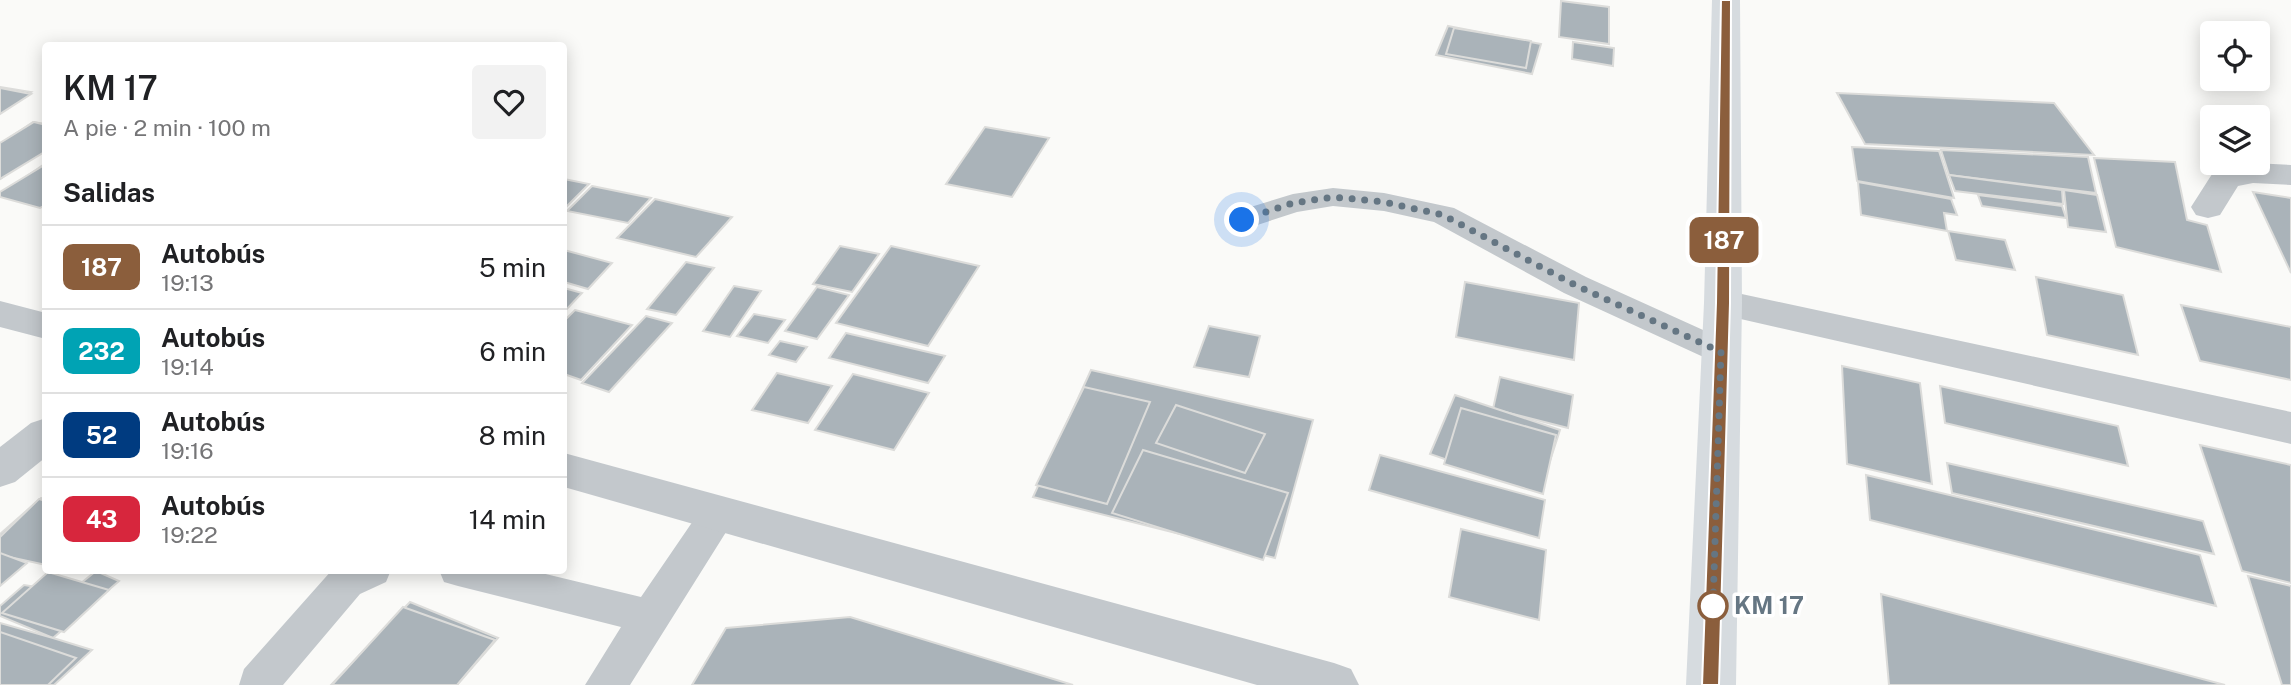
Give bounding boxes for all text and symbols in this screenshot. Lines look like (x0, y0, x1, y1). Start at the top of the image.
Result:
map controls (2200, 21, 2270, 175)
button: locate (2200, 21, 2270, 91)
button: heart (472, 65, 546, 139)
text: KM 17 (63, 69, 158, 107)
button: layers (2200, 105, 2270, 175)
text: A pie · 2 min · 100 m (63, 114, 271, 141)
text: Salidas (63, 177, 155, 208)
your location (1224, 202, 1259, 237)
line badge: 187 (1684, 217, 1764, 263)
text: 187 (1703, 226, 1745, 254)
text: Autobús (161, 238, 265, 269)
text: 5 min (479, 252, 546, 283)
text: 187 (81, 253, 122, 281)
text: 19:13 (161, 269, 214, 296)
text: Autobús (161, 322, 265, 353)
text: 6 min (479, 336, 546, 367)
text: 232 (78, 337, 125, 365)
text: 19:14 (161, 353, 214, 380)
text: Autobús (161, 406, 265, 437)
text: 8 min (479, 420, 546, 451)
text: 52 (86, 421, 117, 449)
text: 19:16 (161, 437, 214, 464)
text: Autobús (161, 490, 265, 521)
text: 14 min (469, 504, 546, 535)
text: 43 (86, 505, 117, 533)
text: 19:22 (161, 521, 218, 548)
marker: KM 17 (1698, 591, 1728, 621)
place label: KM 17 (1734, 591, 1804, 619)

